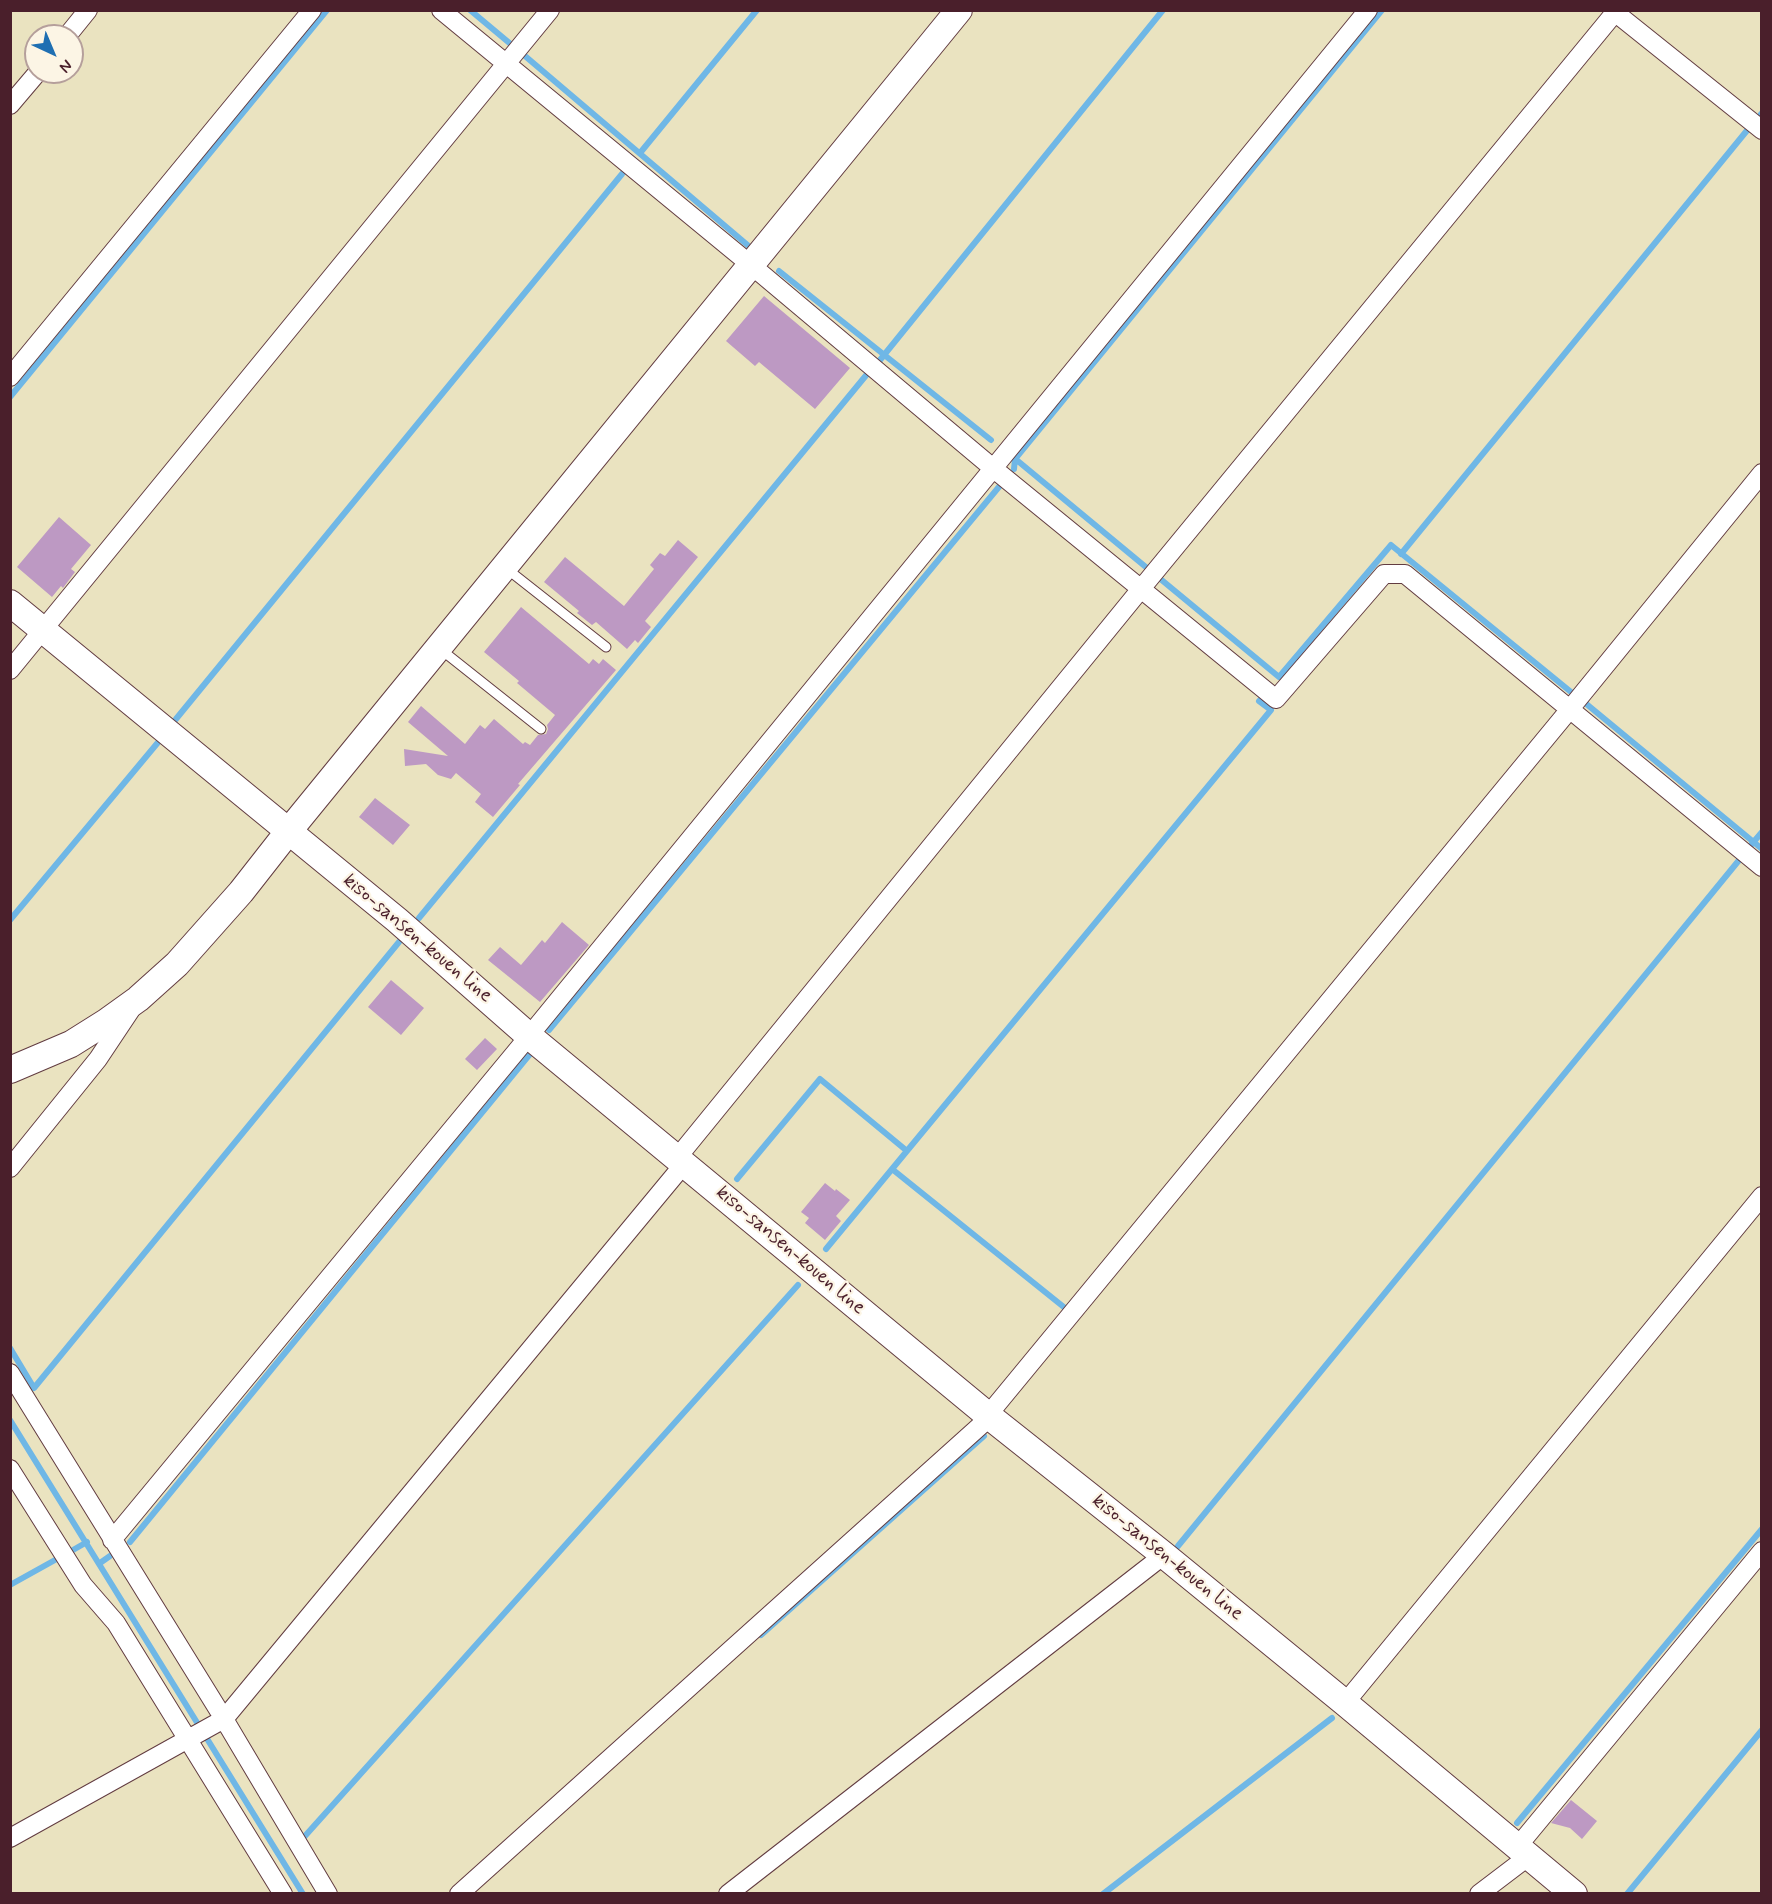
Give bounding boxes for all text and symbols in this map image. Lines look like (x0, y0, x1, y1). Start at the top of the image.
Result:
north arrow (24, 24, 84, 84)
text: N (54, 55, 77, 77)
street label: kiso-sansen-kouen line (337, 869, 497, 1009)
street label: kiso-sansen-kouen line (710, 1181, 870, 1321)
street label: kiso-sansen-kouen line (1086, 1490, 1248, 1626)

